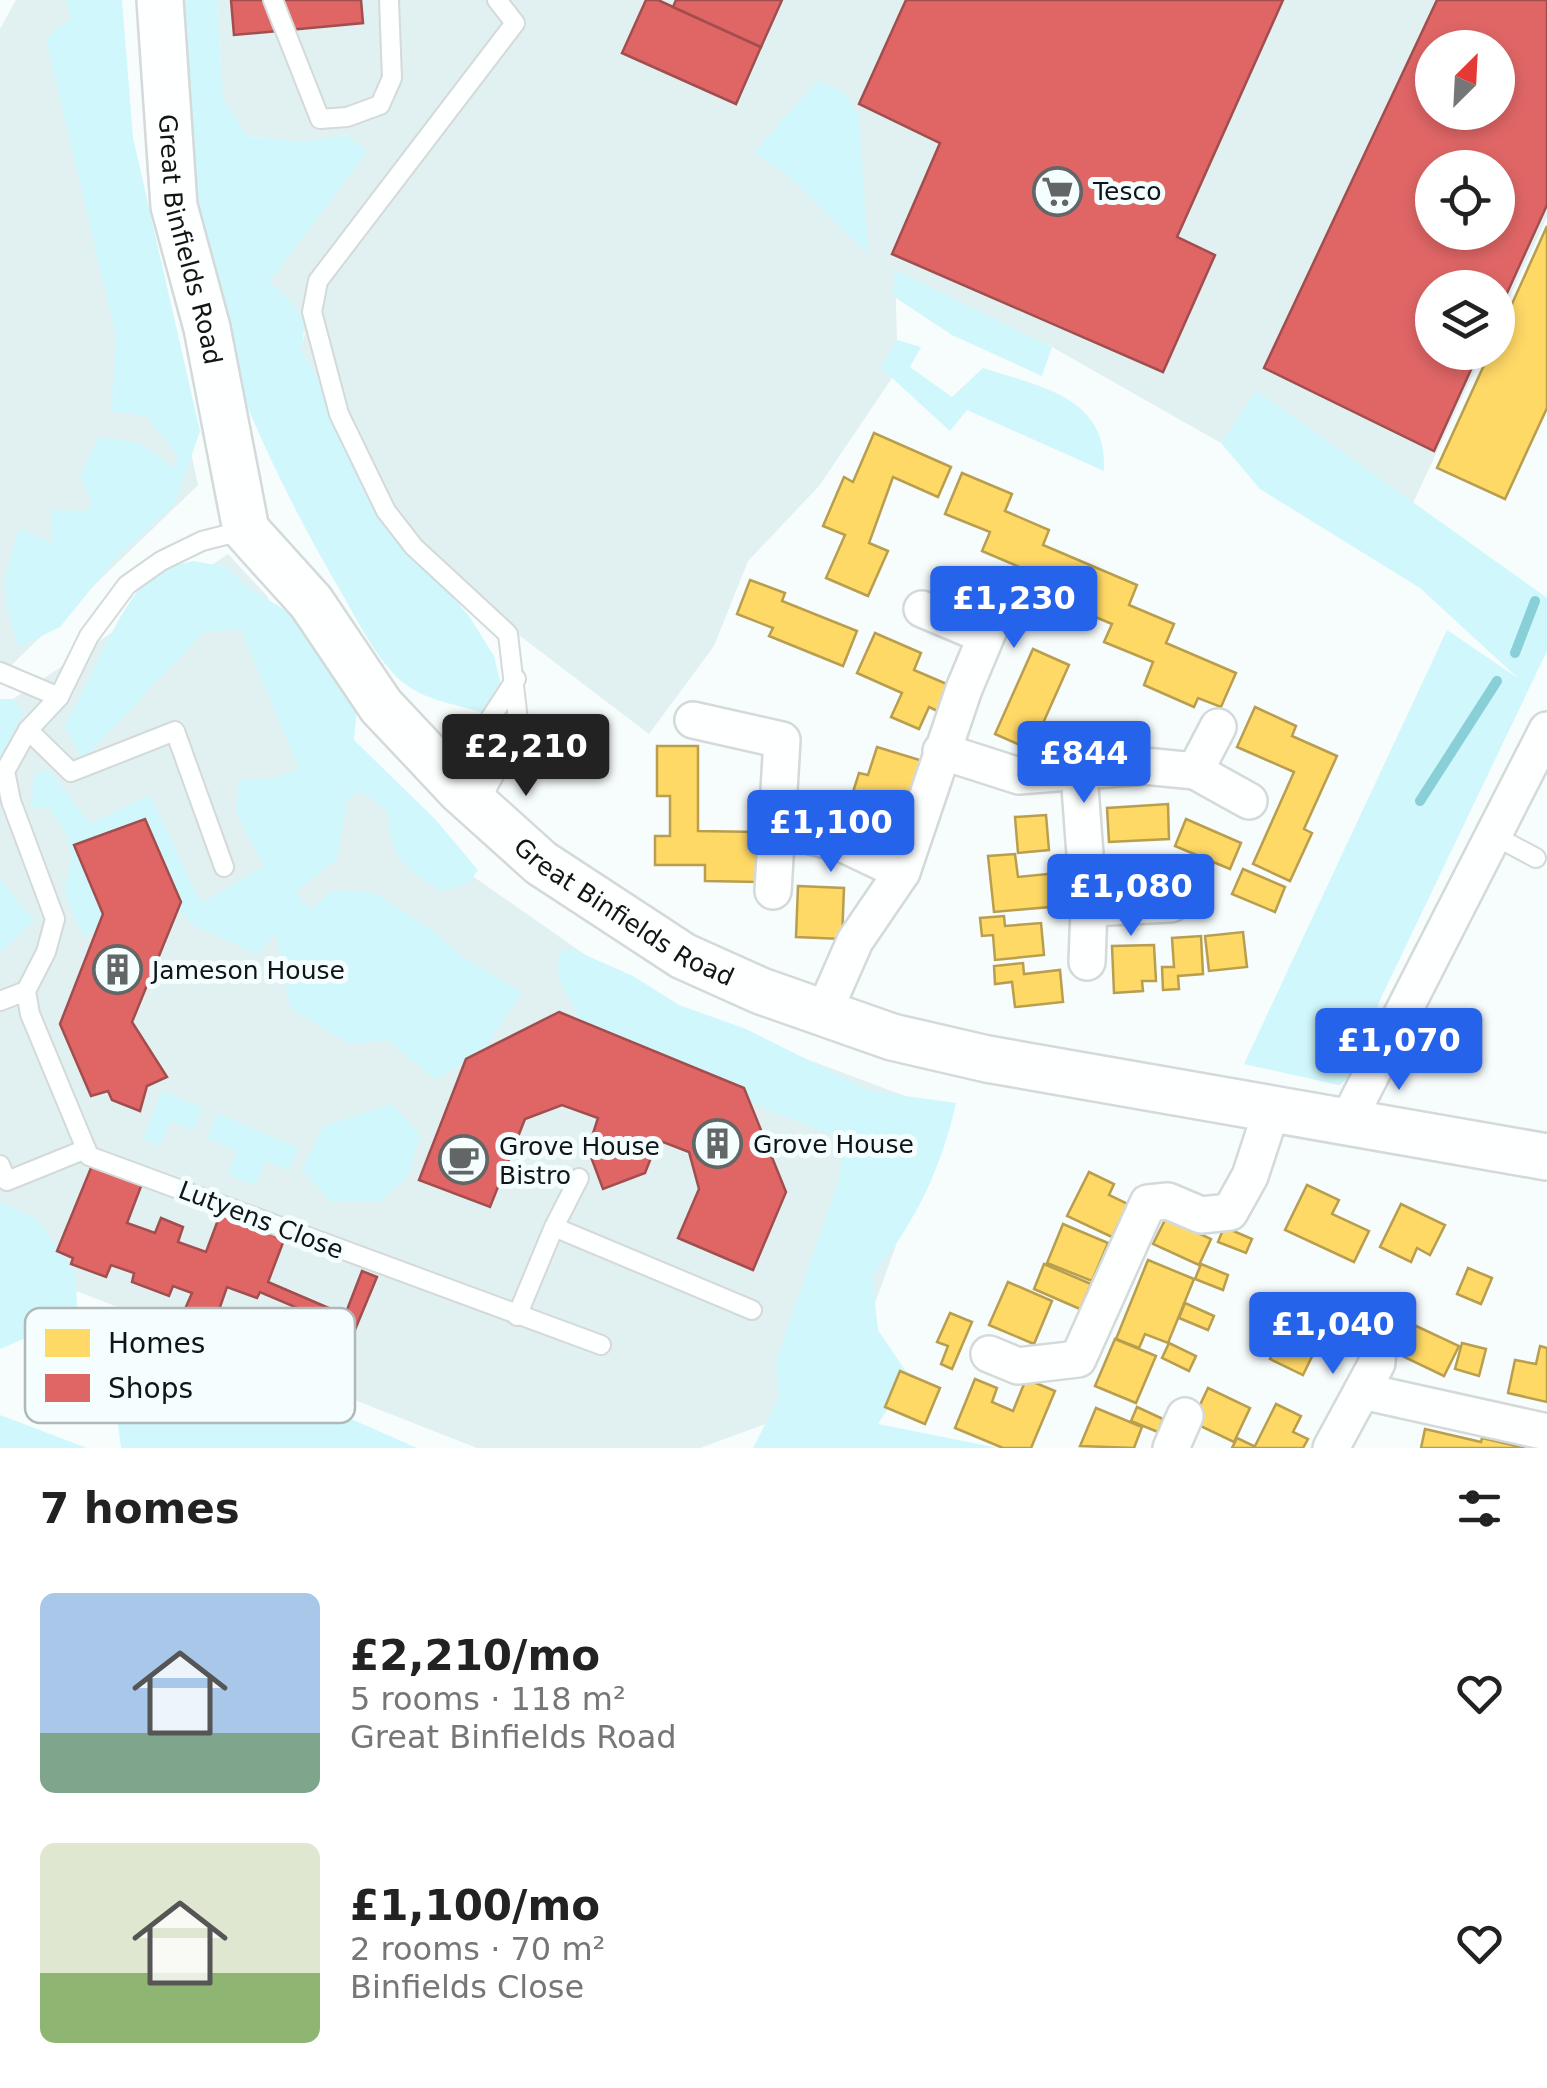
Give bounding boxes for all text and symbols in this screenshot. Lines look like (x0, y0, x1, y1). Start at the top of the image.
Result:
north arrow (1415, 30, 1515, 130)
map controls (1415, 30, 1515, 370)
street label: Great Binfields Road (153, 113, 228, 367)
button: locate (1415, 150, 1515, 250)
supermarket icon: Tesco (1032, 165, 1084, 217)
place label: Tesco (1092, 177, 1161, 206)
button: layers (1415, 270, 1515, 370)
pin: £1,230 (933, 566, 1095, 651)
text: £1,230 (952, 579, 1076, 617)
pin: £2,210 (445, 714, 607, 799)
pin: £844 (1025, 721, 1143, 806)
text: £2,210 (464, 727, 588, 765)
text: £844 (1039, 734, 1129, 772)
pin: £1,100 (750, 790, 912, 875)
text: £1,100 (769, 803, 893, 841)
street label: Great Binfields Road (508, 832, 739, 992)
pin: £1,080 (1050, 854, 1212, 939)
text: £1,080 (1069, 867, 1193, 905)
building icon: Jameson House (91, 944, 143, 996)
place label: Jameson House (150, 956, 345, 985)
pin: £1,070 (1318, 1008, 1480, 1093)
text: £1,070 (1337, 1021, 1461, 1059)
building icon: Grove House (692, 1118, 744, 1170)
place label: Grove House (753, 1130, 914, 1159)
place label: Grove House Bistro (499, 1132, 660, 1190)
cafe icon: Grove House Bistro (438, 1134, 490, 1186)
street label: Lutyens Close (174, 1175, 348, 1265)
pin: £1,040 (1252, 1292, 1414, 1377)
text: £1,040 (1271, 1305, 1395, 1343)
legend (25, 1308, 355, 1423)
text: Homes (108, 1327, 205, 1360)
text: Shops (108, 1372, 193, 1405)
icon: filters (1452, 1481, 1507, 1536)
text: 7 homes (40, 1484, 240, 1533)
text: £2,210/mo (350, 1631, 600, 1680)
icon: home (120, 1633, 240, 1753)
icon: heart (1452, 1666, 1507, 1721)
text: 5 rooms · 118 m² (350, 1680, 626, 1718)
text: Great Binfields Road (350, 1718, 677, 1756)
text: £1,100/mo (350, 1881, 600, 1930)
icon: home (120, 1883, 240, 2003)
icon: heart (1452, 1916, 1507, 1971)
text: 2 rooms · 70 m² (350, 1930, 605, 1968)
text: Binfields Close (350, 1968, 584, 2006)

